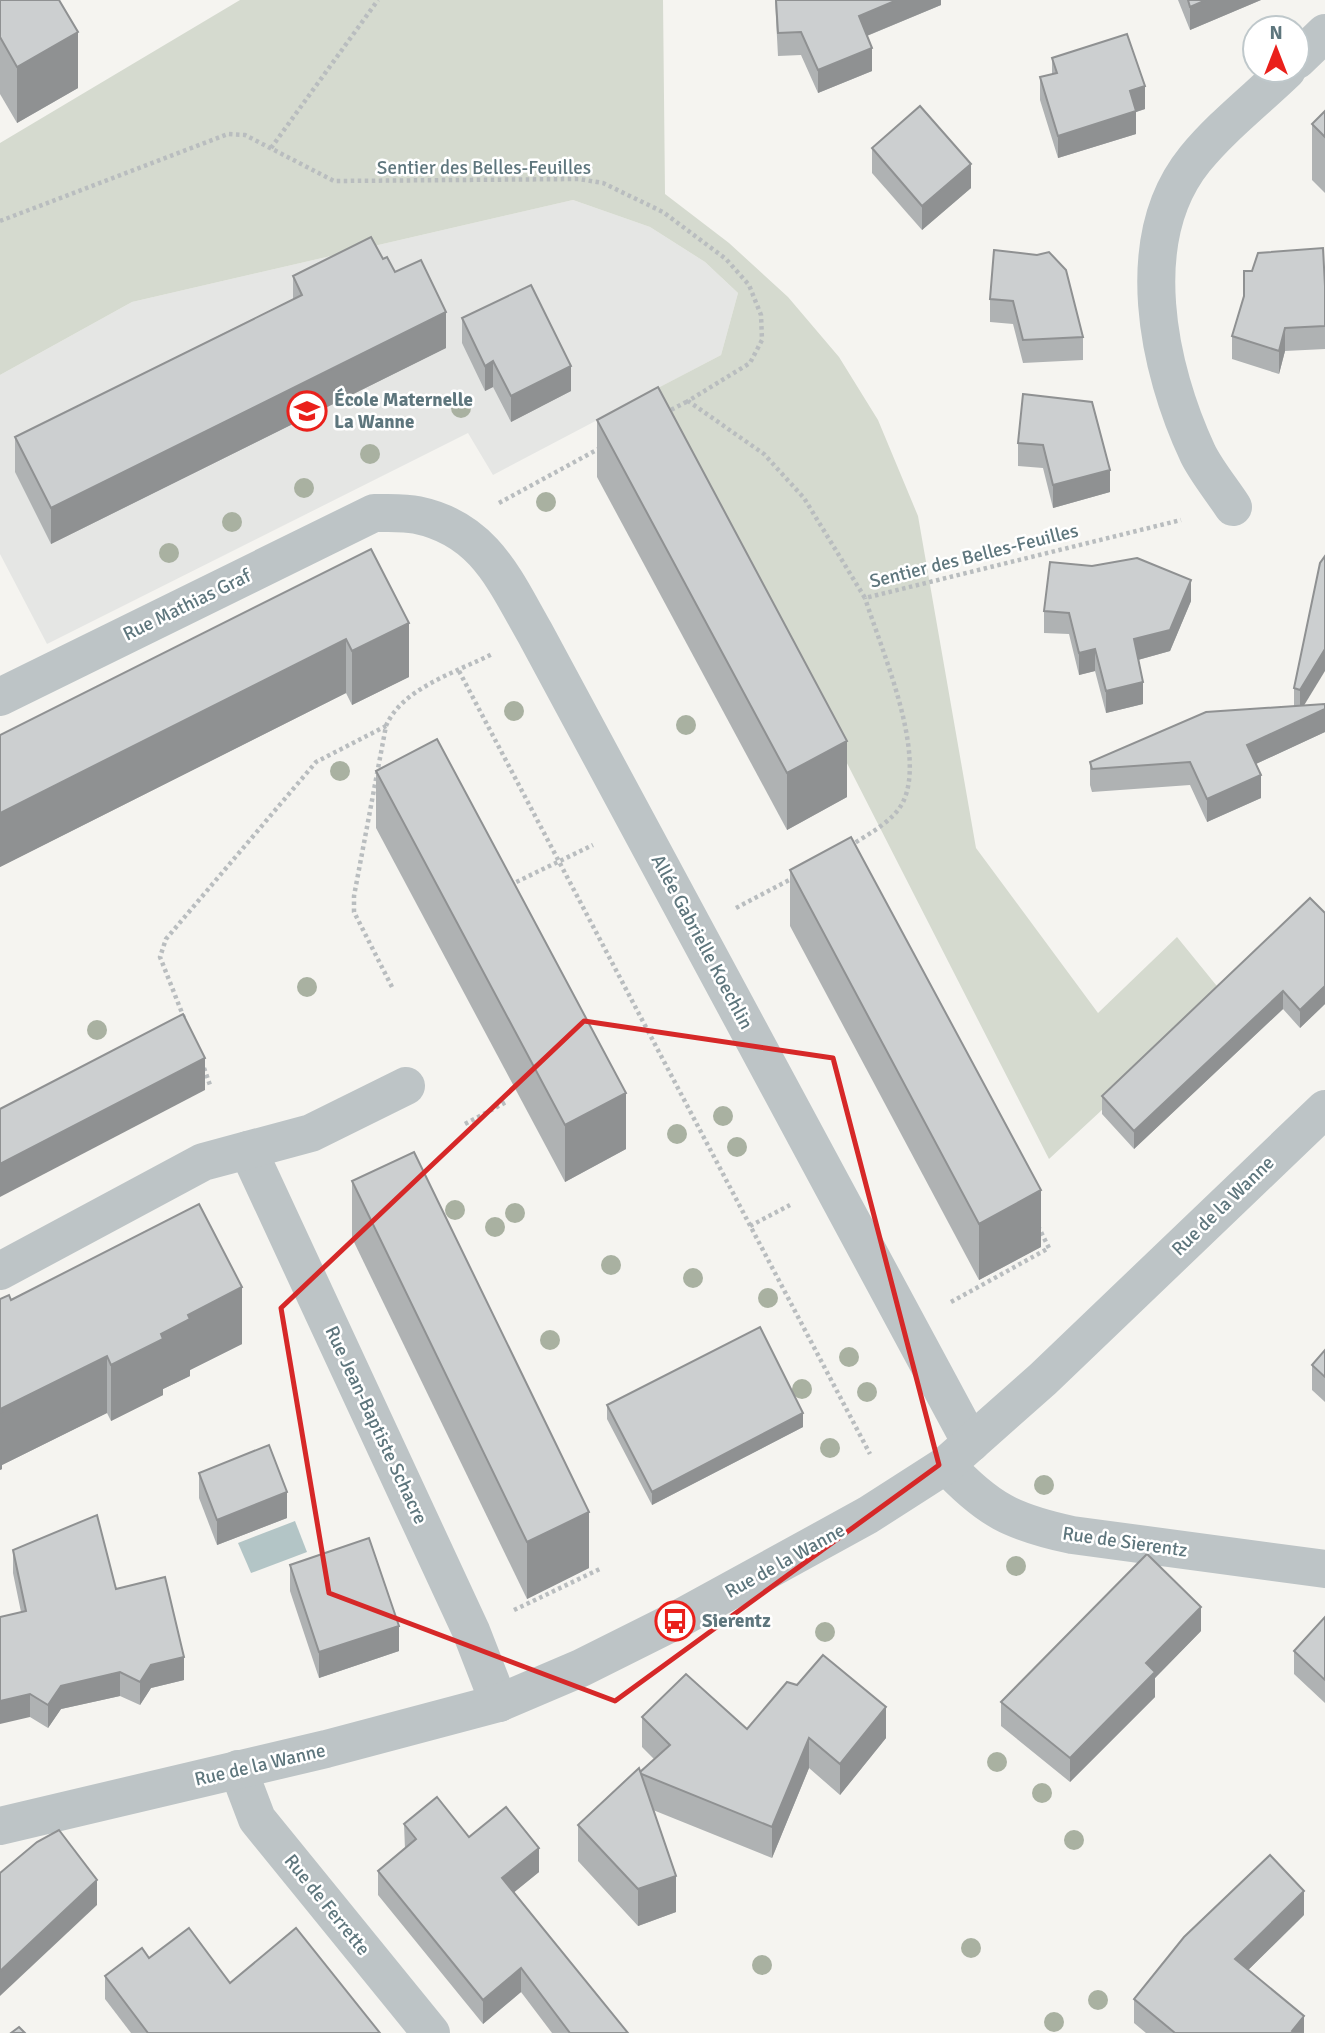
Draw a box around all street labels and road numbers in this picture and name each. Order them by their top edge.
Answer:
street label: Sentier des Belles-Feuilles [377,156,591,180]
street label: Sentier des Belles-Feuilles [867,518,1081,594]
street label: Rue Mathias Graf [119,563,256,646]
street label: Allée Gabrielle Koechlin [646,851,758,1033]
street label: Rue de la Wanne [1167,1151,1279,1261]
street label: Rue Jean-Baptiste Schacre [320,1322,432,1528]
street label: Rue de la Wanne [721,1518,849,1604]
street label: Rue de Sierentz [1061,1521,1189,1563]
street label: Rue de la Wanne [192,1738,328,1792]
street label: Rue de Ferrette [279,1849,375,1961]

